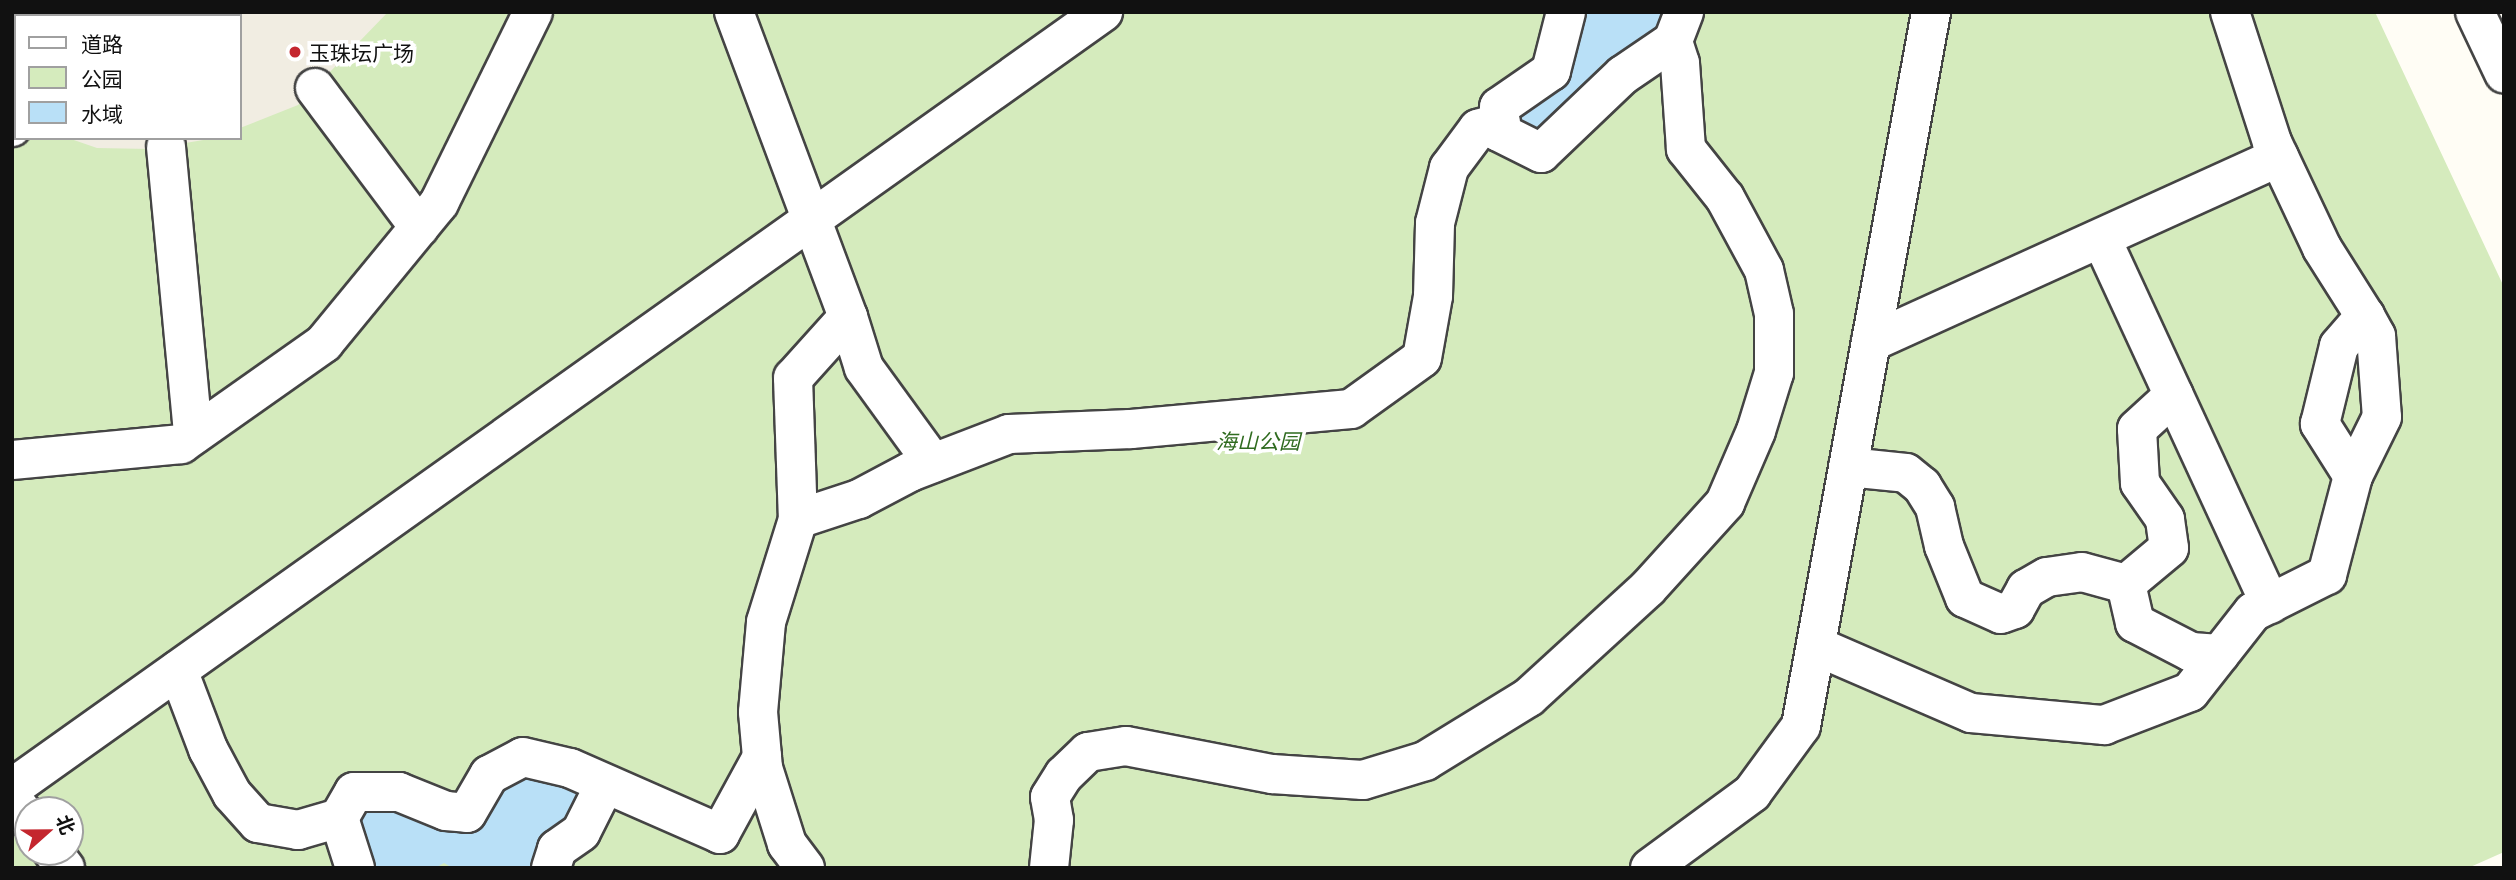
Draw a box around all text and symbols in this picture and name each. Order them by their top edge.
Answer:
legend [14,14,242,140]
text: 道路 [81,27,123,58]
place label: 玉珠坛广场 [309,39,414,65]
marker: 玉珠坛广场 [287,44,303,60]
text: 公园 [81,62,123,93]
text: 水域 [81,97,123,128]
park label: 海山公园 [1216,427,1300,453]
north arrow [14,796,84,866]
text: 北 [50,810,83,838]

